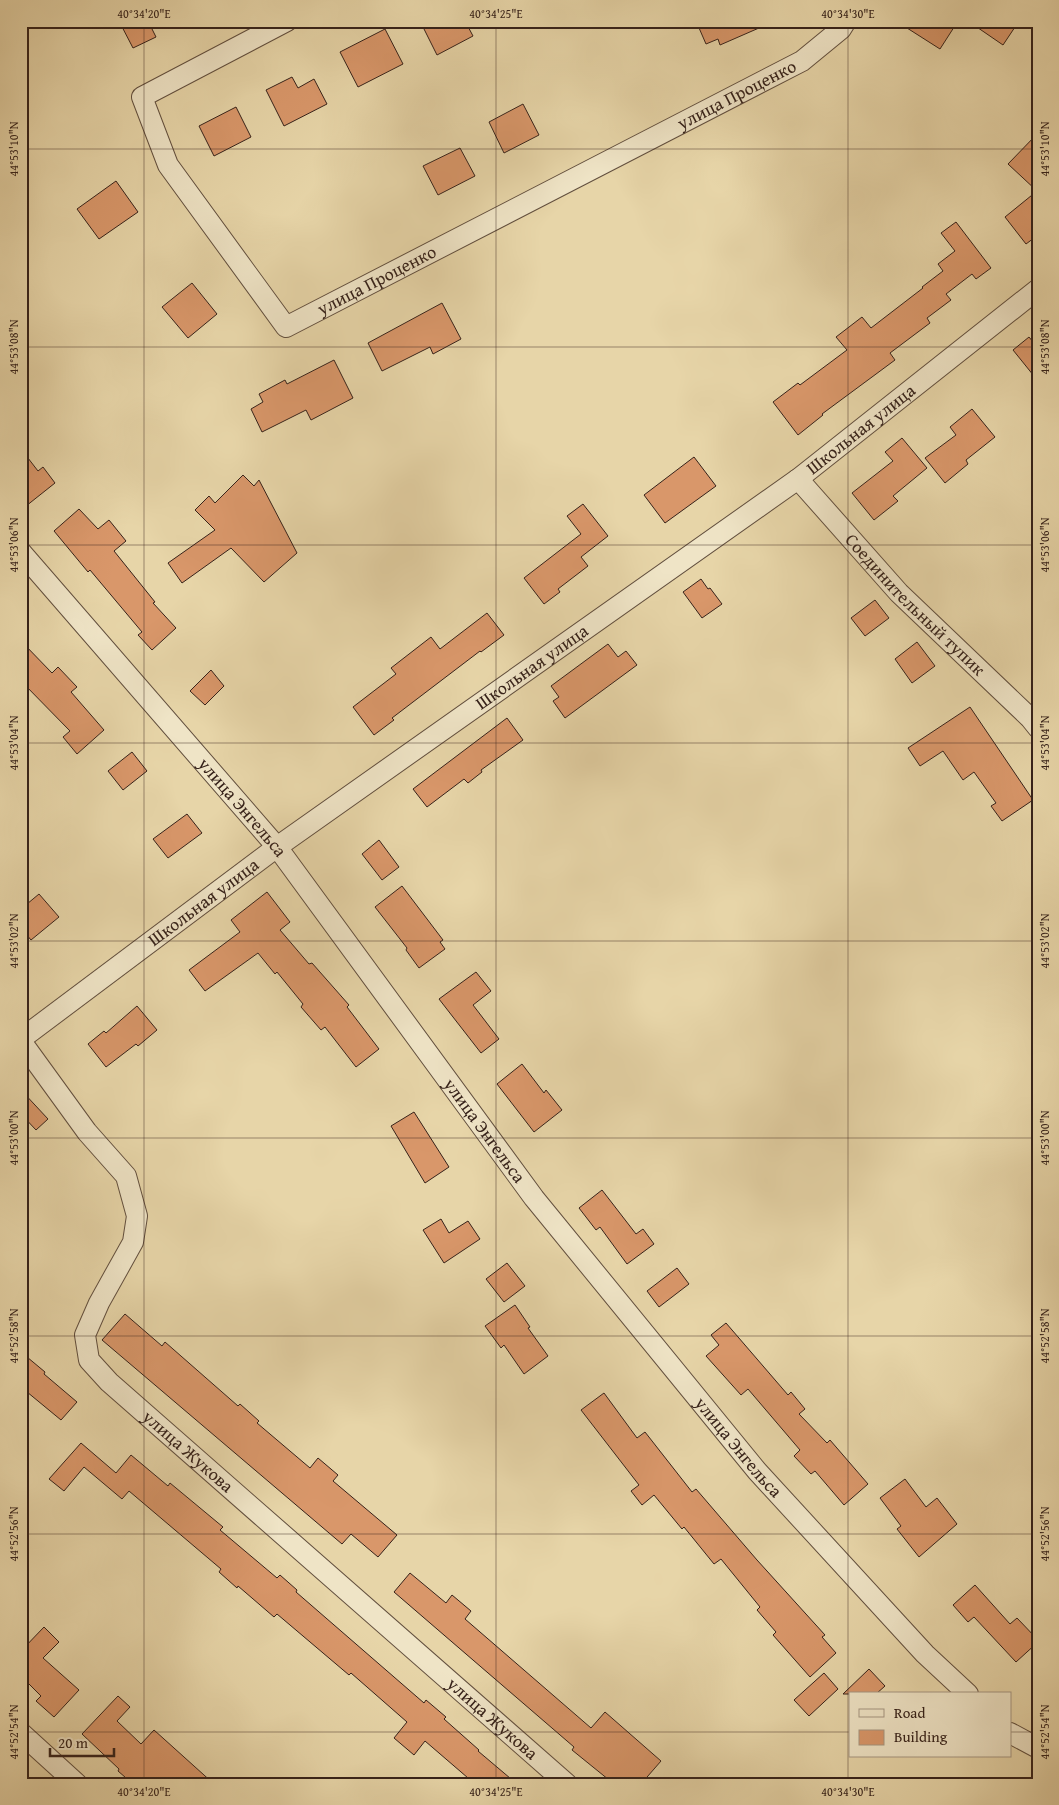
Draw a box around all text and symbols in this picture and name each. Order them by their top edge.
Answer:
text: 40°34'20"E [117,5,171,22]
text: 40°34'25"E [469,5,523,22]
text: 40°34'30"E [821,5,875,22]
street label: улица Проценко [671,52,801,137]
text: 44°53'10"N [5,121,22,177]
text: 44°53'10"N [1036,121,1053,177]
street label: улица Проценко [311,238,441,322]
text: 44°53'08"N [5,319,22,375]
text: 44°53'08"N [1036,319,1053,375]
street label: Школьная улица [800,377,921,481]
text: 44°53'06"N [5,517,22,573]
text: 44°53'06"N [1036,517,1053,573]
street label: Соединительный тупик [839,527,992,682]
street label: Школьная улица [470,617,594,716]
text: 44°53'04"N [5,715,22,771]
text: 44°53'04"N [1036,715,1053,771]
street label: улица Энгельса [191,750,294,863]
street label: Школьная улица [142,851,265,952]
text: 44°53'02"N [5,913,22,969]
text: 44°53'02"N [1036,913,1053,969]
street label: улица Энгельса [437,1071,533,1189]
text: 44°53'00"N [5,1110,22,1166]
text: 44°53'00"N [1036,1110,1053,1166]
text: 44°52'58"N [5,1308,22,1364]
text: 44°52'58"N [1036,1308,1053,1364]
street label: улица Энгельса [688,1390,789,1504]
street label: улица Жукова [136,1403,240,1499]
text: 44°52'56"N [5,1506,22,1562]
text: 44°52'56"N [1036,1506,1053,1562]
street label: улица Жукова [440,1670,545,1766]
legend [849,1692,1012,1758]
text: Road [894,1702,925,1723]
text: 44°52'54"N [5,1704,22,1760]
text: 44°52'54"N [1036,1704,1053,1760]
scale bar [50,1725,114,1757]
text: Building [894,1726,948,1747]
text: 20 m [58,1732,89,1753]
text: 40°34'20"E [117,1783,171,1800]
text: 40°34'25"E [469,1783,523,1800]
text: 40°34'30"E [821,1783,875,1800]

